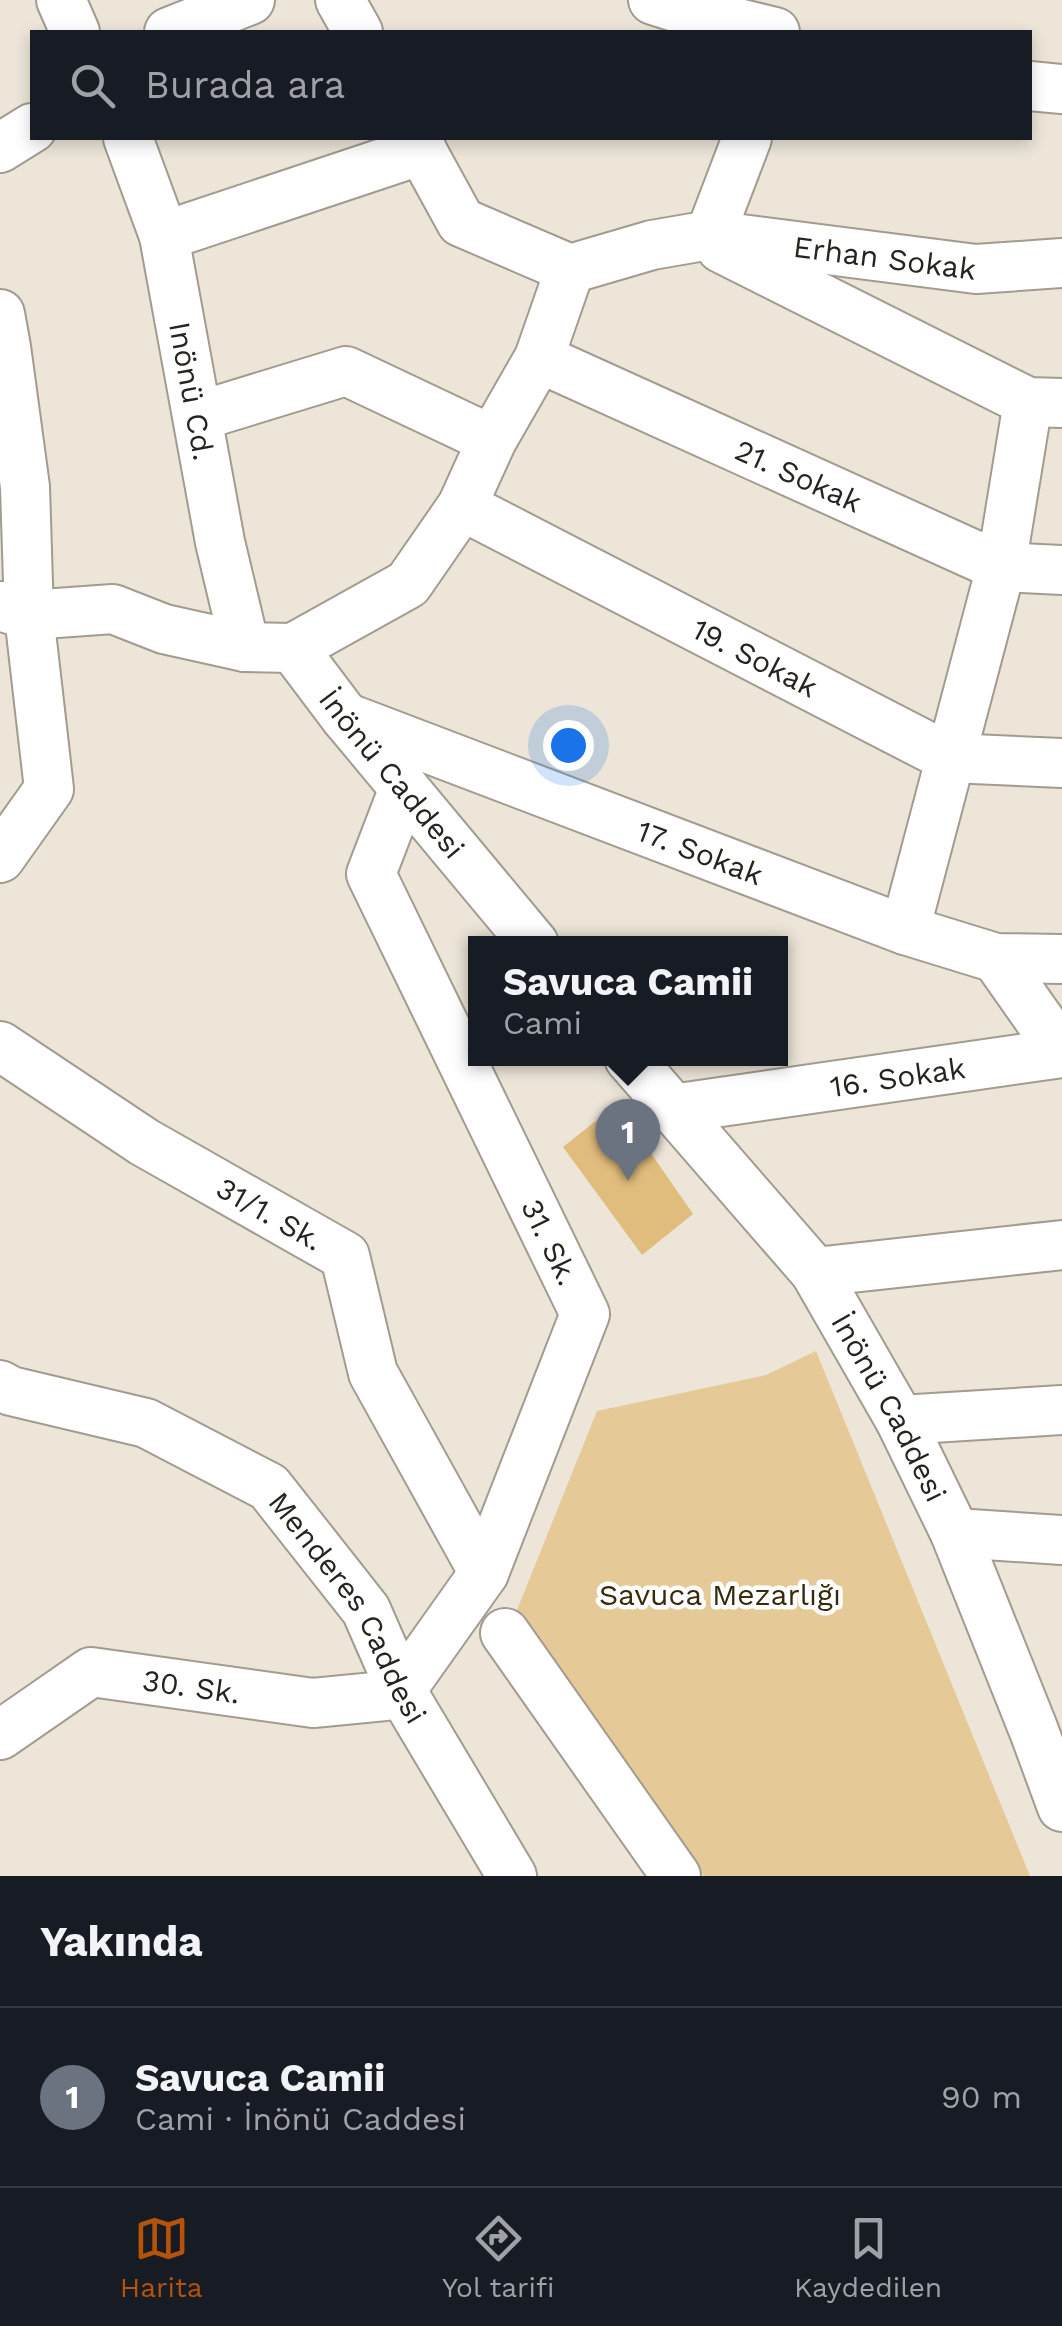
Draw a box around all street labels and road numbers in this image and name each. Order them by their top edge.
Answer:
street label: Erhan Sokak [791,228,978,286]
street label: Inönü Cd. [163,319,222,463]
street label: 21. Sokak [730,432,868,519]
street label: 19. Sokak [687,611,824,704]
street label: İnönü Caddesi [312,682,472,865]
street label: 17. Sokak [632,812,768,892]
street label: 16. Sokak [828,1050,968,1104]
street label: 31/1. Sk. [211,1170,329,1257]
street label: 31. Sk. [514,1193,586,1291]
street label: İnönü Caddesi [825,1307,954,1507]
street label: Menderes Caddesi [262,1485,434,1729]
street label: 30. Sk. [140,1662,242,1710]

